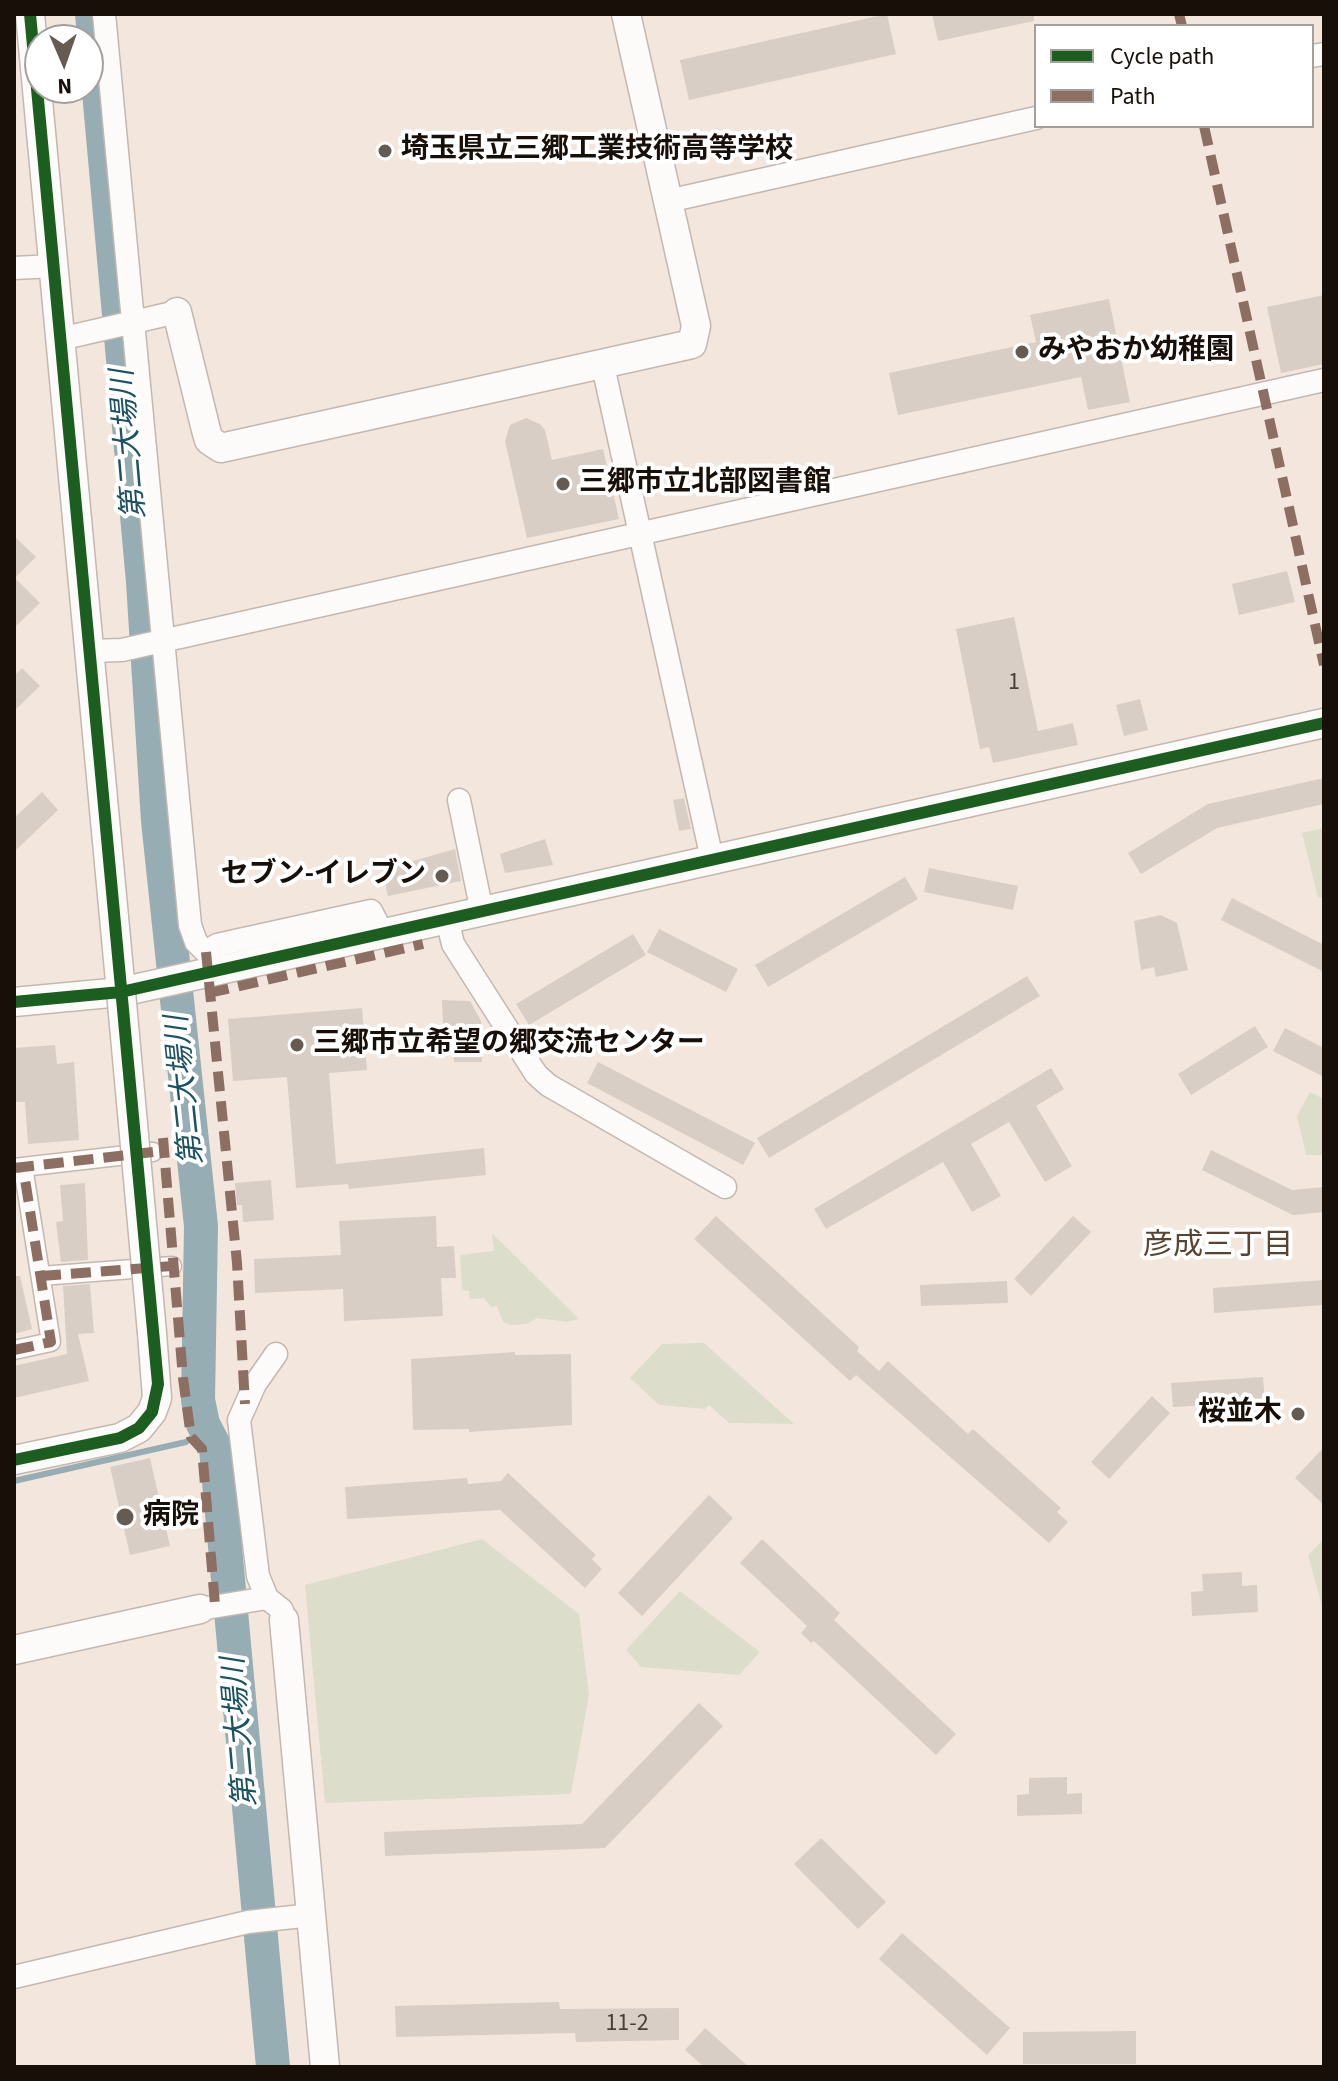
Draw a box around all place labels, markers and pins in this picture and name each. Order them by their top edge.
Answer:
place label: 埼玉県立三郷工業技術高等学校 [401,134,793,168]
marker: 埼玉県立三郷工業技術高等学校 [376,142,394,160]
place label: みやおか幼稚園 [1038,335,1234,369]
marker: みやおか幼稚園 [1013,343,1031,361]
place label: 三郷市立北部図書館 [579,467,831,501]
marker: 三郷市立北部図書館 [554,475,572,493]
place label: セブン-イレブン [221,859,426,893]
marker: セブン-イレブン [433,867,451,885]
place label: 三郷市立希望の郷交流センター [313,1028,705,1062]
marker: 三郷市立希望の郷交流センター [288,1036,306,1054]
place label: 桜並木 [1198,1397,1282,1431]
marker: 桜並木 [1289,1405,1307,1423]
place label: 病院 [143,1500,199,1534]
marker: 病院 [114,1506,136,1528]

